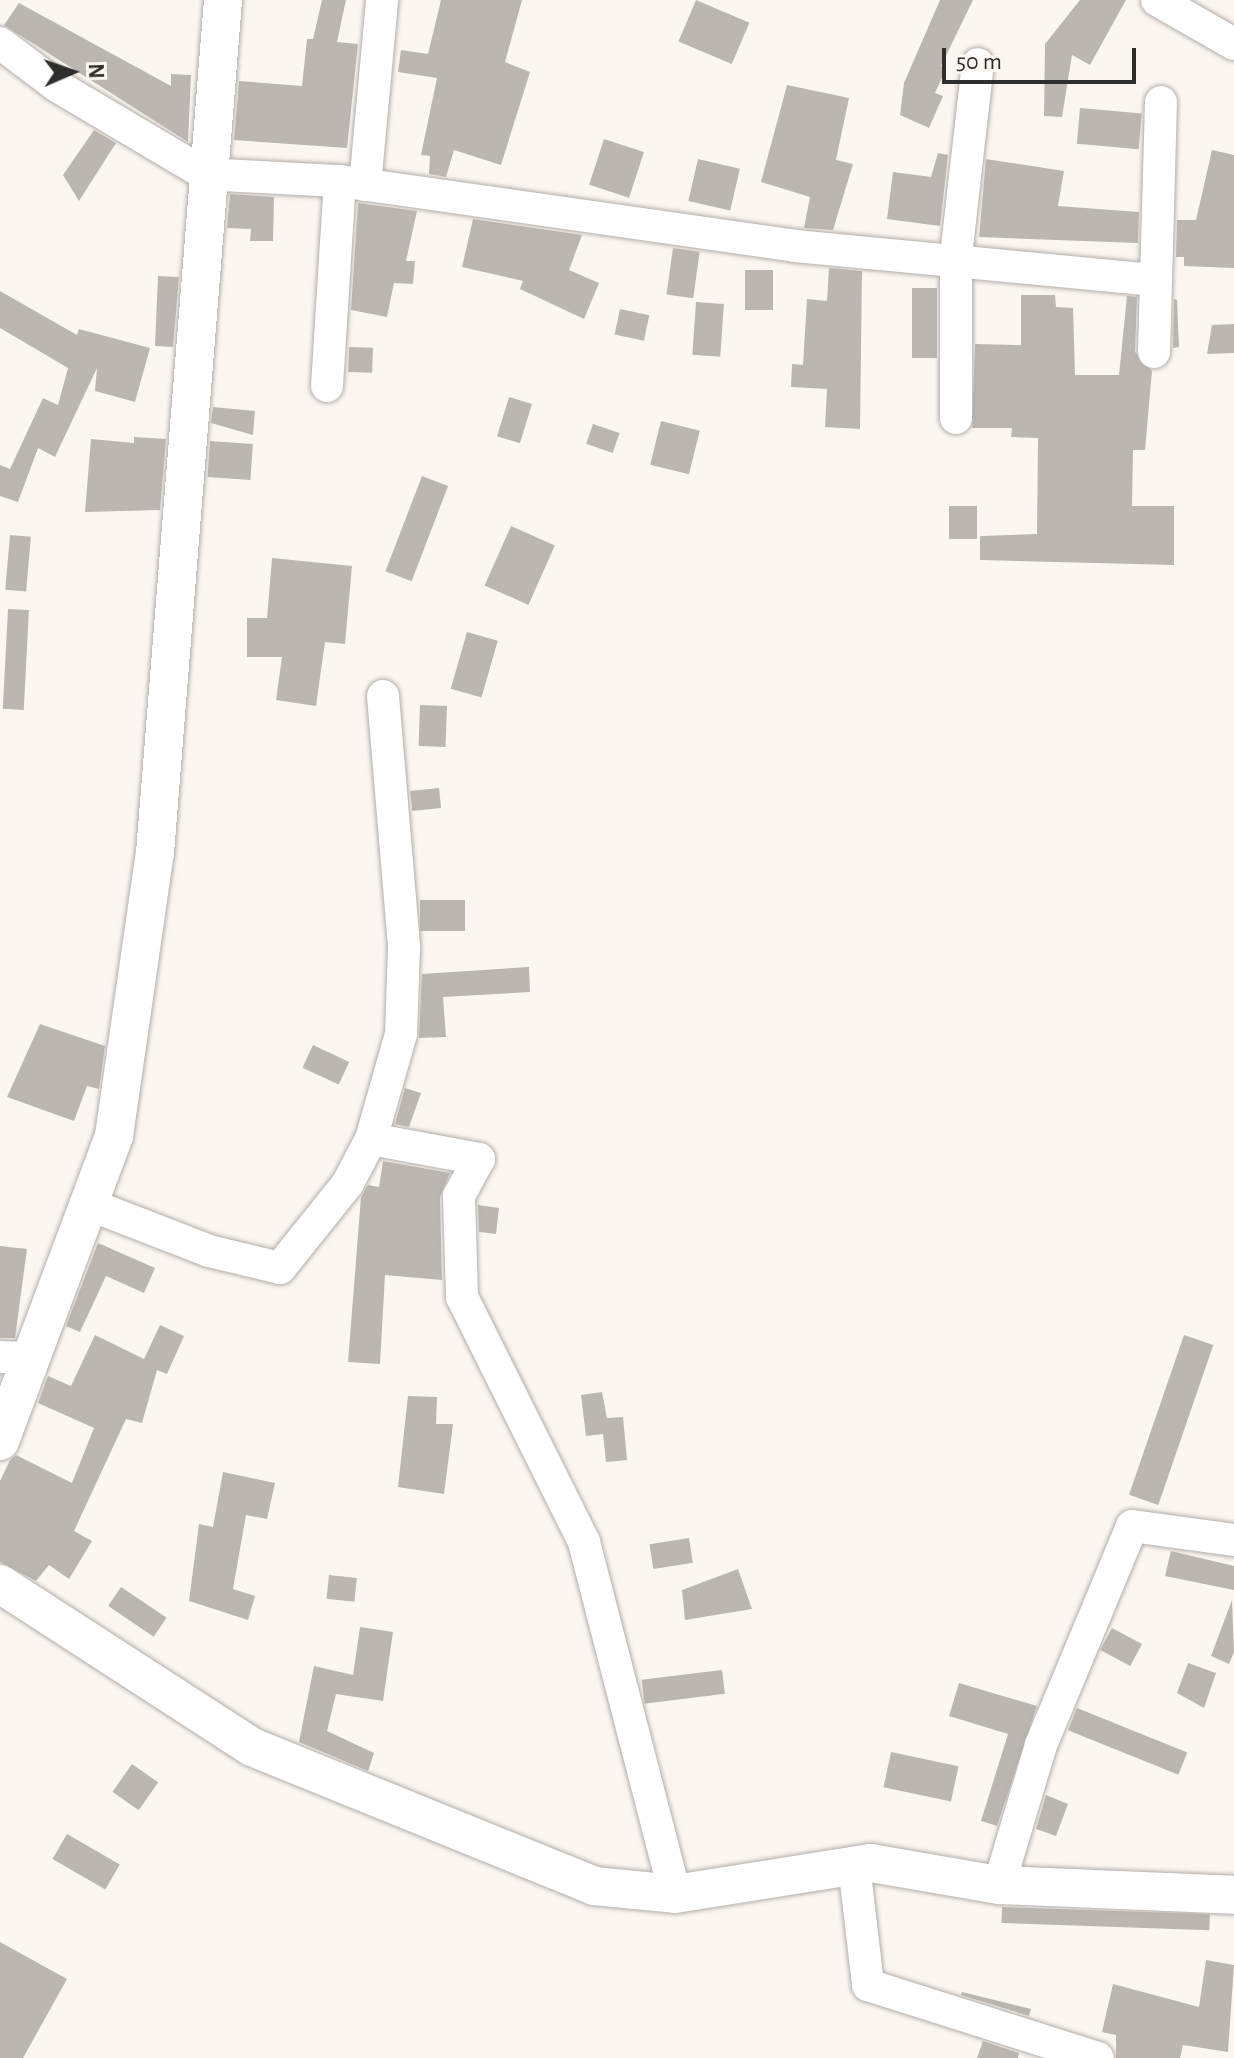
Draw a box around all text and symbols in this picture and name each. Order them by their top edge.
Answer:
north arrow [32,32,112,112]
scale bar [946,32,1140,82]
text: 50 m [956,50,1002,74]
text: N [85,63,107,79]

